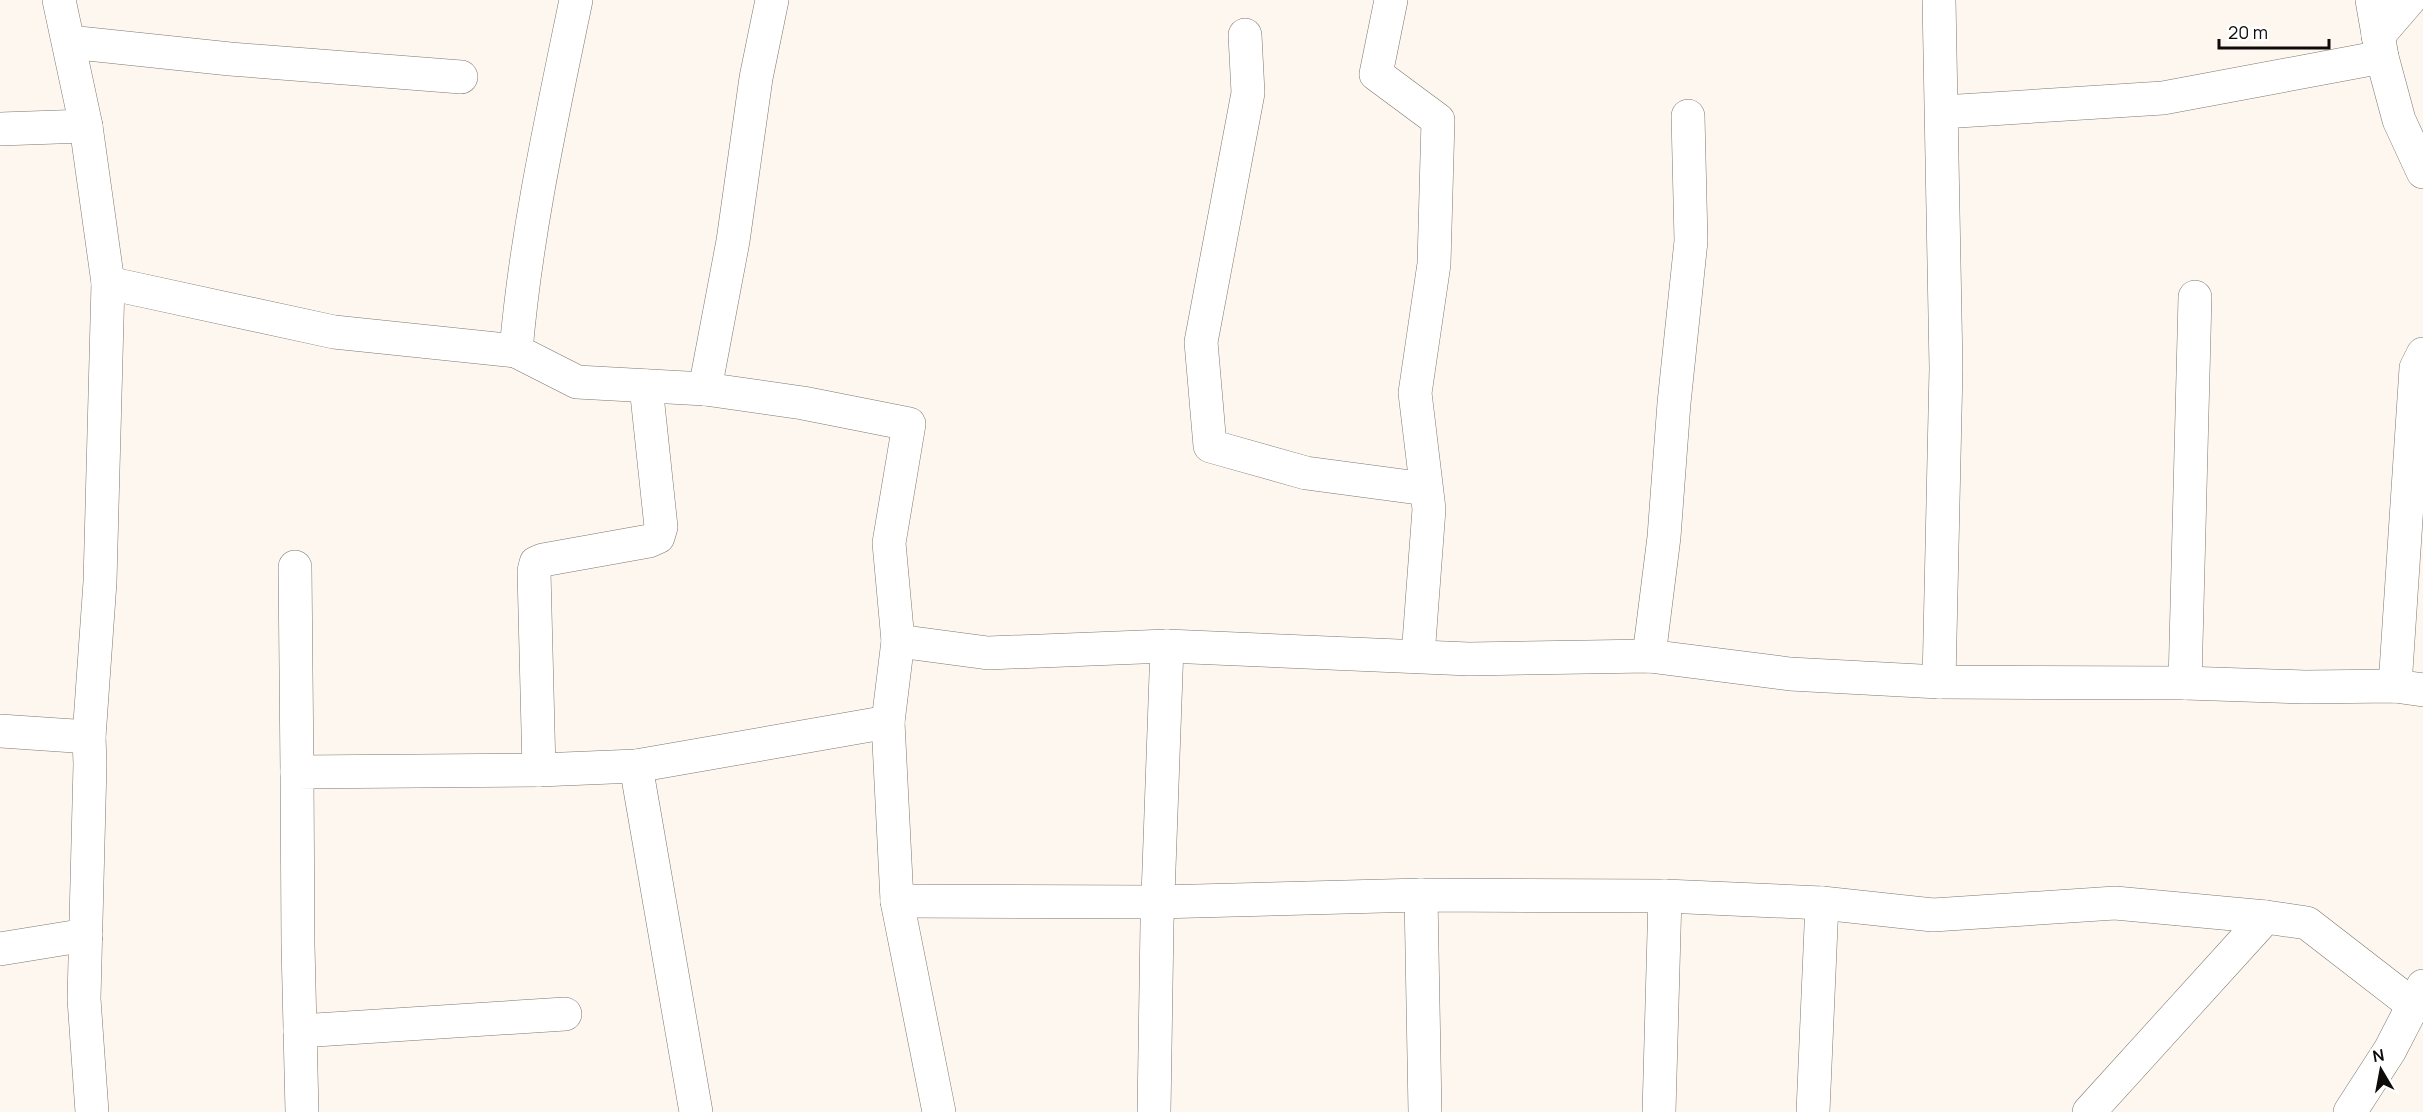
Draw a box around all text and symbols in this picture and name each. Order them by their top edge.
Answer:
scale bar [2219,12,2328,50]
text: 20 m [2228,20,2268,44]
north arrow [2351,1040,2411,1100]
text: N [2371,1043,2386,1067]

